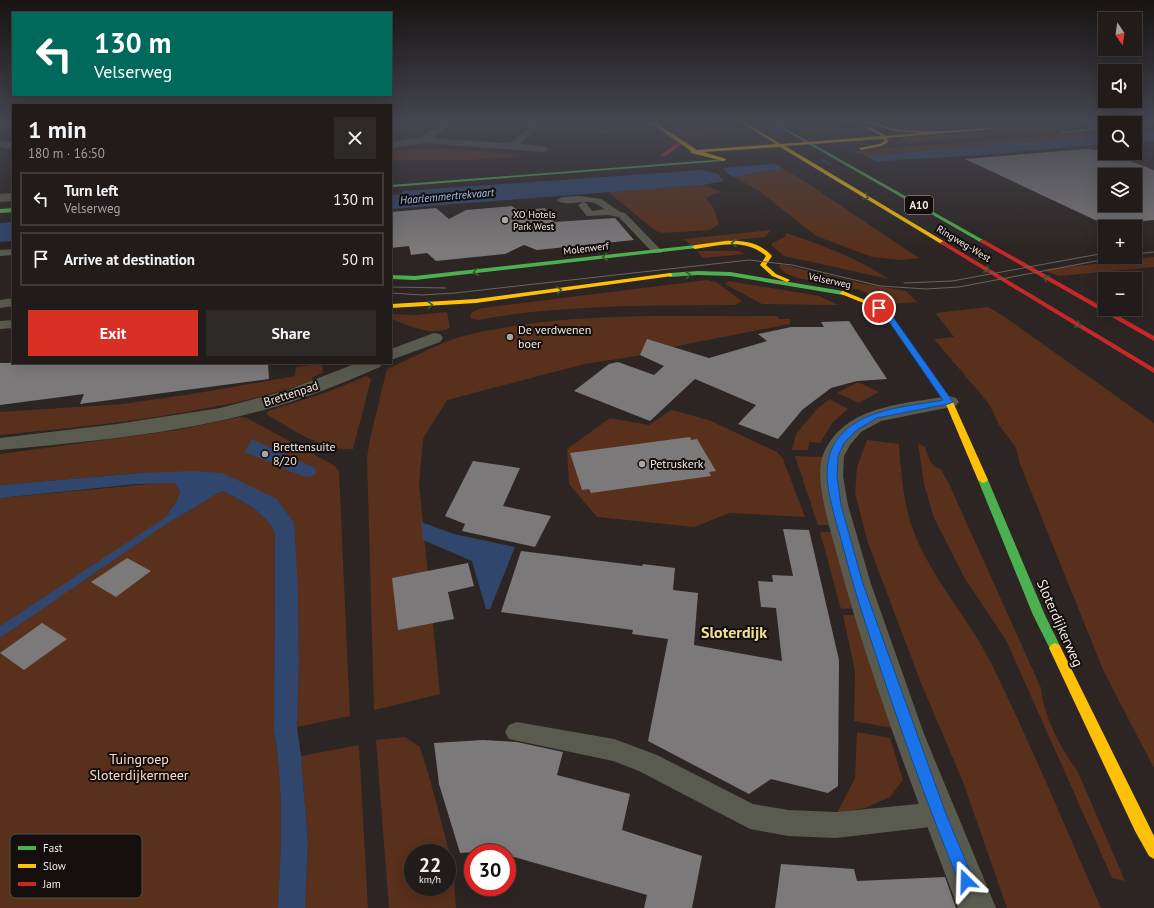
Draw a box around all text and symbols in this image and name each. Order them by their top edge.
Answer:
north arrow [1098,12,1142,56]
map controls [1098,12,1142,316]
text: 130 m [94,24,171,61]
icon: left [28,28,80,80]
text: Velserweg [94,60,172,83]
button: sound [1098,64,1142,108]
text: 1 min [28,114,87,145]
button: search [1098,116,1142,160]
button: close [334,117,376,159]
text: 180 m · 16:50 [28,145,105,162]
button: layers [1098,168,1142,212]
text: Turn left [64,181,118,200]
water label: Haarlemmertrekvaart [399,185,495,207]
icon: left [30,188,52,210]
text: 130 m [333,190,374,209]
one-way arrow [862,192,869,199]
road number: A10 [905,196,933,214]
text: Velserweg [64,200,120,217]
place label: XO Hotels Park West [513,208,556,233]
marker: XO Hotels Park West [500,215,510,225]
button: + [1098,220,1142,264]
street label: Ringweg-West [934,222,994,265]
street label: Molenwerf [563,239,610,258]
one-way arrow [731,239,737,248]
icon: arrive [30,248,52,270]
text: Arrive at destination [64,250,195,269]
text: 50 m [341,250,374,269]
one-way arrow [602,252,608,261]
one-way arrow [983,265,990,272]
one-way arrow [473,267,479,276]
street label: Velserweg [806,269,852,291]
one-way arrow [685,270,691,279]
button: − [1098,272,1142,316]
one-way arrow [1043,275,1050,282]
one-way arrow [556,286,562,295]
pin [862,291,896,325]
icon: arrive [868,297,890,319]
one-way arrow [427,300,433,309]
button: Exit [28,310,198,356]
button: Share [206,310,376,356]
one-way arrow [1074,320,1081,328]
place label: De verdwenen boer [518,322,591,351]
marker: De verdwenen boer [505,332,515,342]
street label: Brettenpad [262,378,320,409]
place label: Brettensuite 8/20 [273,439,336,468]
marker: Brettensuite 8/20 [260,449,270,459]
place label: Petruskerk [650,456,704,471]
marker: Petruskerk [637,459,647,469]
street label: Sloterdijkerweg [1033,577,1087,669]
district label: Sloterdijk [701,622,767,642]
park label: Tuingroep Sloterdijkermeer [89,750,189,784]
legend [10,834,142,898]
text: Fast [43,841,63,855]
speed limit sign: 30 [464,844,516,896]
text: 22 [419,852,441,878]
text: Slow [43,859,66,873]
position arrow [945,860,987,902]
text: km/h [419,873,441,886]
text: Jam [42,877,61,891]

